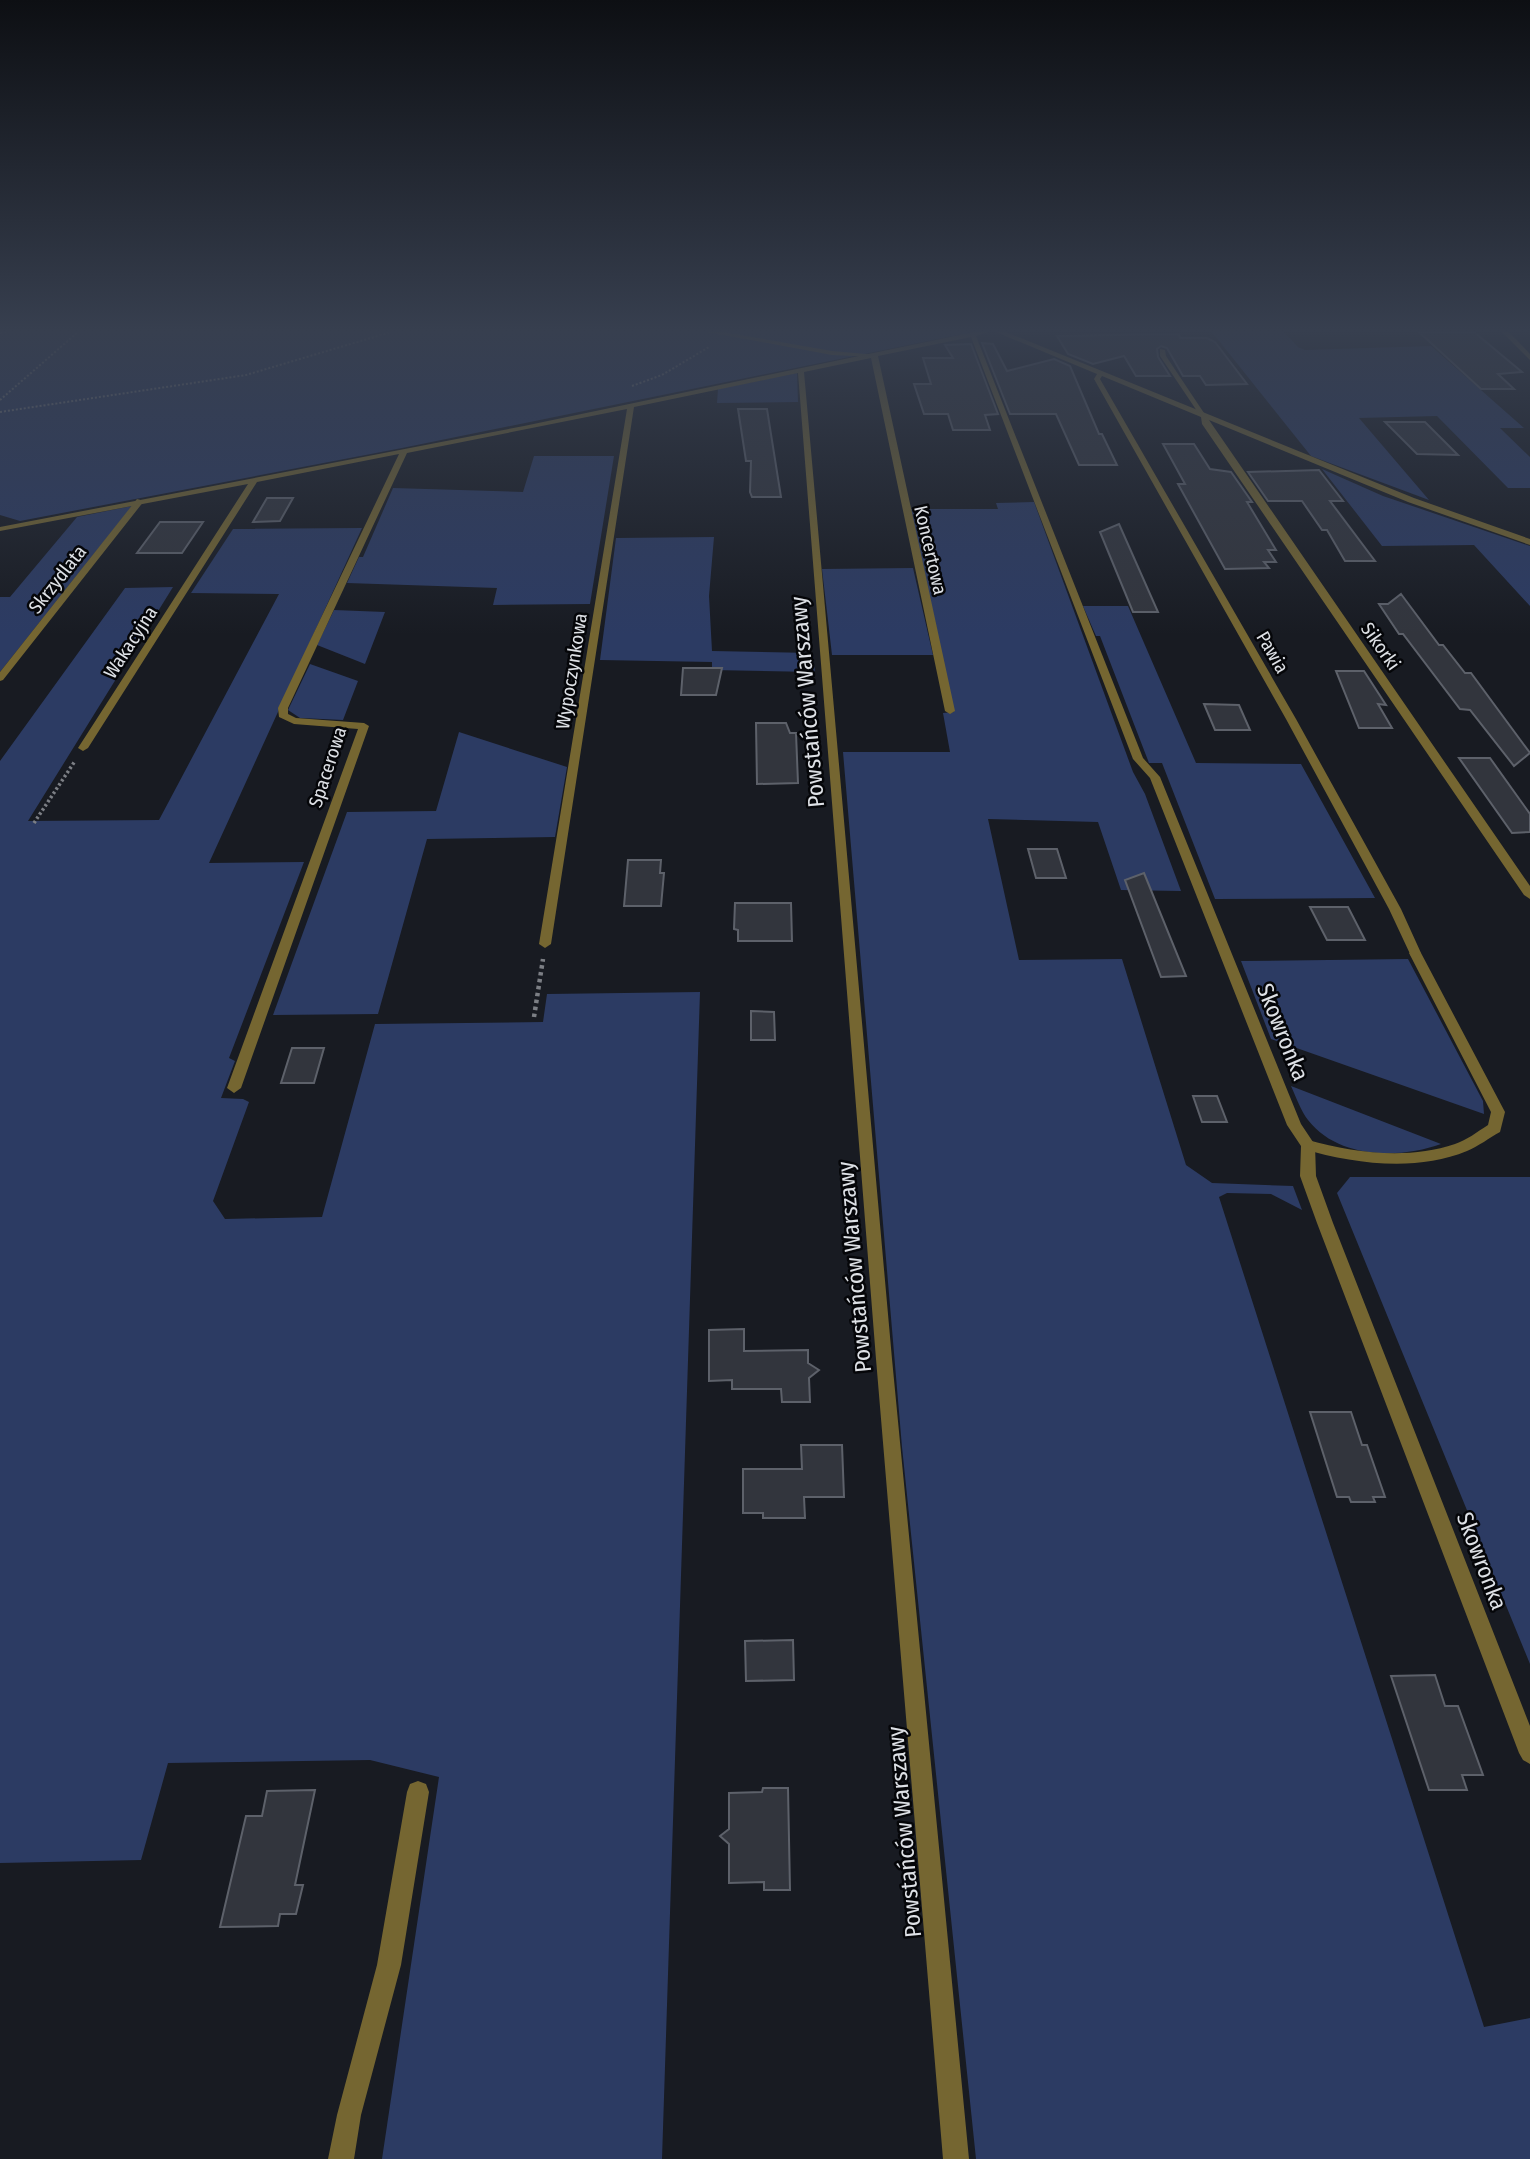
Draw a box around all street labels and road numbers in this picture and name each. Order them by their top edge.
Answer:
street label: Koncertowa [909,503,952,597]
street label: Skrzydlata [24,541,91,618]
street label: Powstańców Warszawy [784,595,830,809]
street label: Wakacyjna [99,602,162,683]
street label: Wypoczynkowa [551,611,592,731]
street label: Sikorki [1356,618,1405,675]
street label: Pawia [1251,627,1294,677]
street label: Spacerowa [304,724,351,810]
street label: Skowronka [1251,979,1315,1085]
street label: Powstańców Warszawy [831,1160,877,1374]
street label: Skowronka [1451,1508,1513,1614]
street label: Powstańców Warszawy [881,1725,927,1939]

